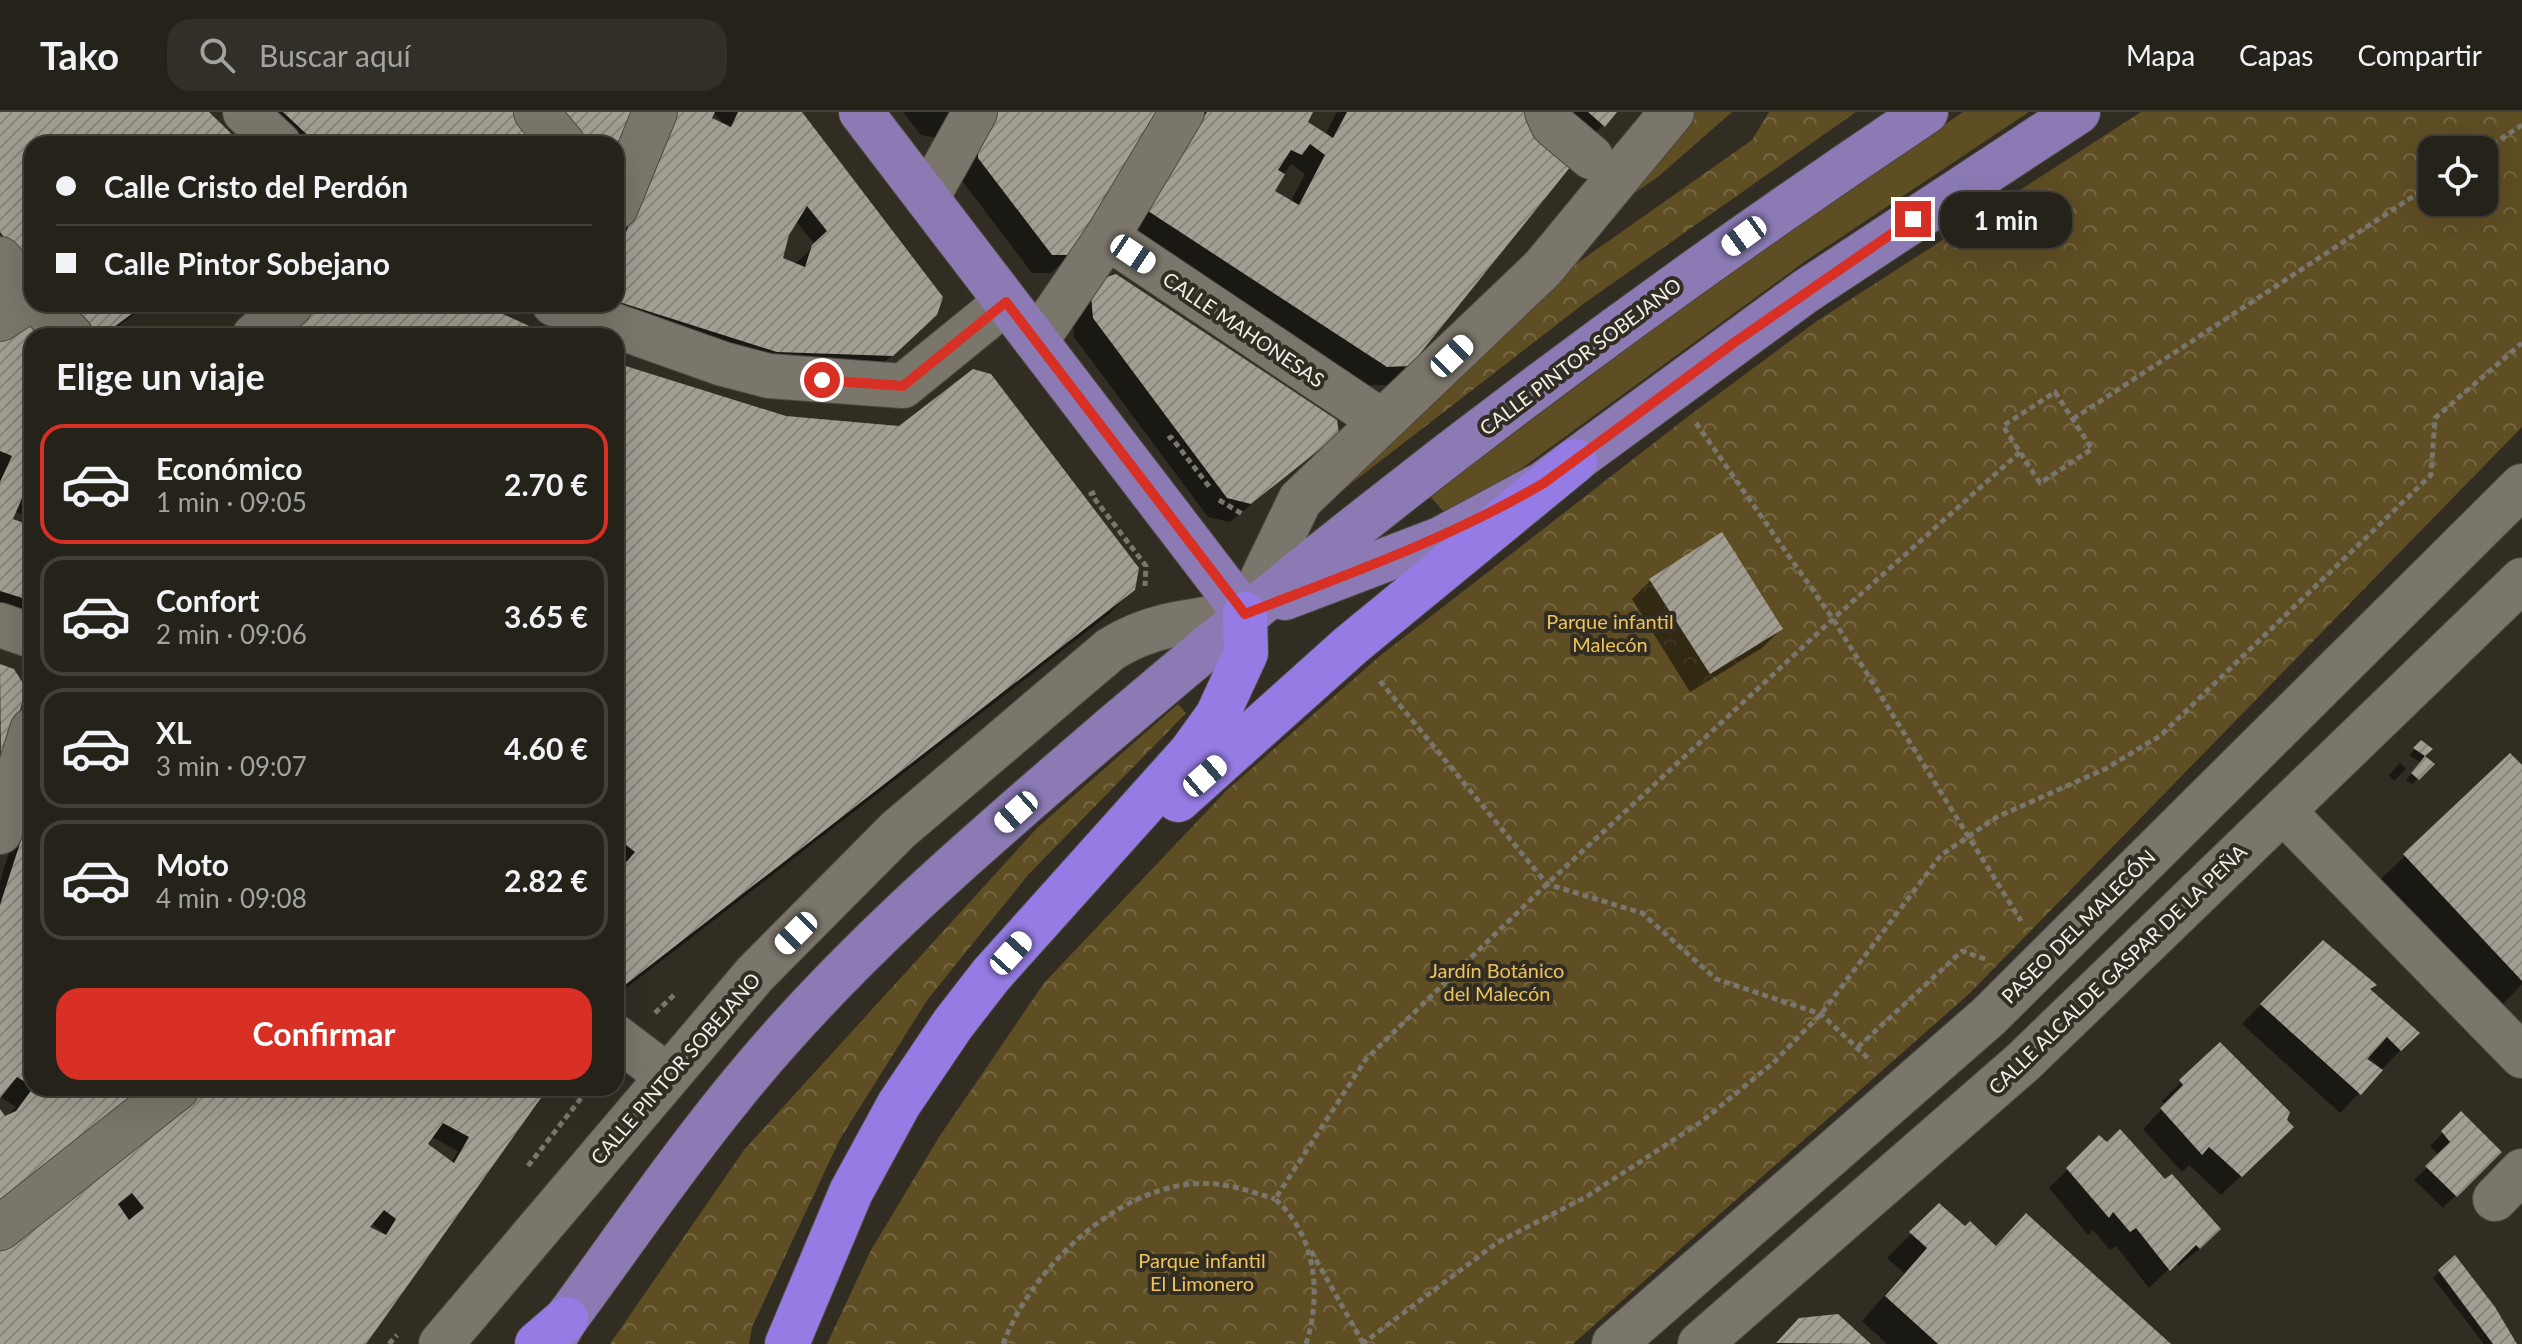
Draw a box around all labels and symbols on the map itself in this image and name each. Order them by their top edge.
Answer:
callout: 1 min [1941,191,2073,247]
route end [1895,201,1931,237]
car [1718,212,1770,260]
car [1106,231,1160,277]
street label: CALLE MAHONESAS [1159,266,1329,392]
street label: CALLE PINTOR SOBEJANO [1474,272,1686,440]
car [1426,331,1478,381]
route start [804,362,840,398]
park label: Parque infantil Malecón [1546,609,1674,656]
car [1179,751,1231,801]
car [990,787,1042,837]
street label: CALLE ALCALDE GASPAR DE LA PEÑA [1983,839,2251,1099]
street label: PASEO DEL MALECÓN [1996,844,2160,1008]
car [771,908,821,958]
car [986,927,1036,979]
park label: Jardín Botánico del Malecón [1430,958,1564,1005]
street label: CALLE PINTOR SOBEJANO [585,967,765,1169]
park label: Parque infantil El Limonero [1138,1248,1266,1295]

